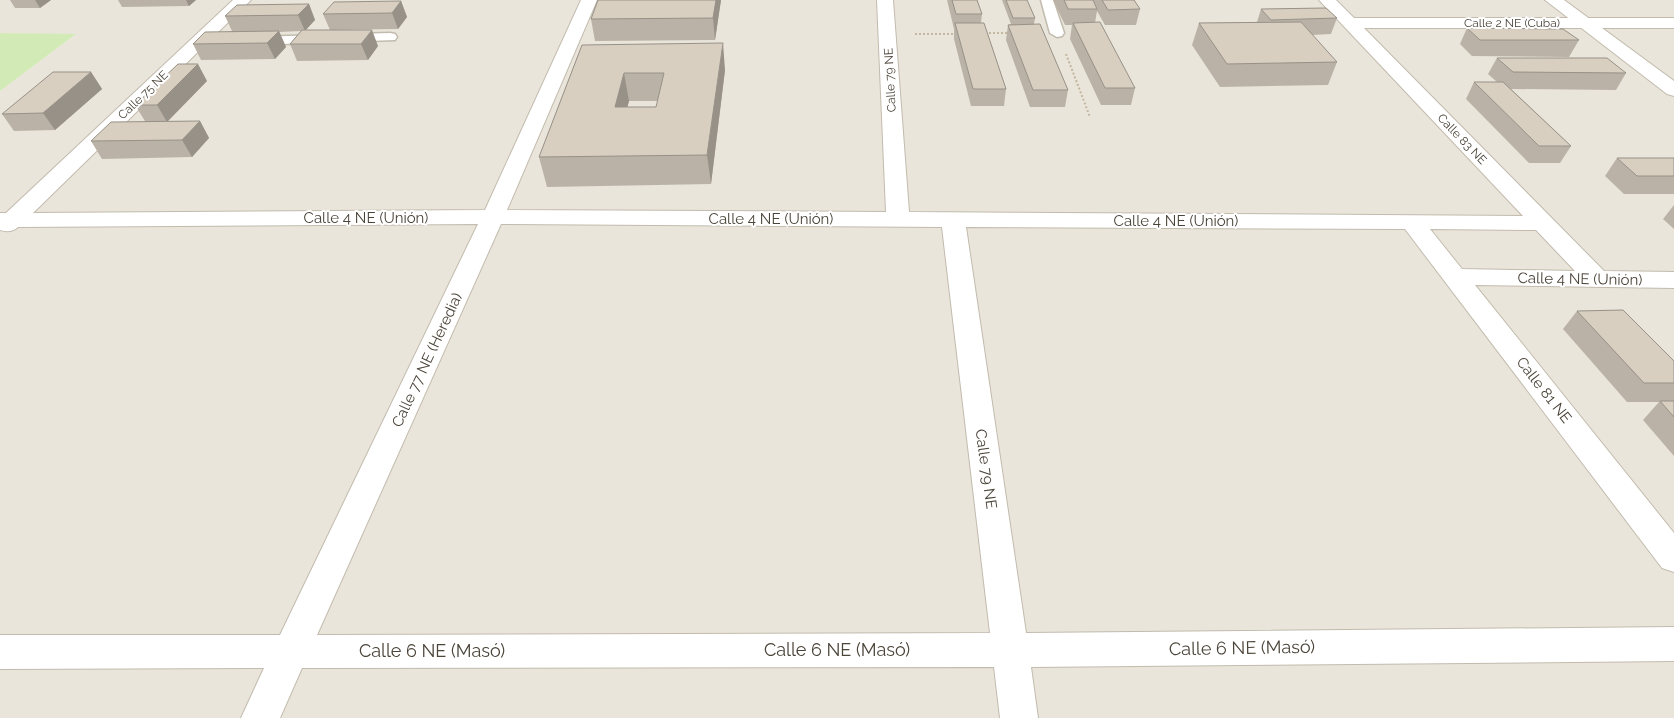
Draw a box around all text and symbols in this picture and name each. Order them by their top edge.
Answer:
street label: Calle 2 NE (Cuba) [1464,16,1560,30]
street label: Calle 79 NE [881,47,899,113]
street label: Calle 75 NE [115,68,171,122]
street label: Calle 83 NE [1435,111,1489,167]
street label: Calle 4 NE (Unión) [304,209,428,227]
street label: Calle 4 NE (Unión) [709,210,833,228]
street label: Calle 4 NE (Unión) [1114,212,1238,230]
street label: Calle 4 NE (Unión) [1517,269,1643,289]
street label: Calle 77 NE (Heredia) [388,290,466,430]
street label: Calle 81 NE [1513,353,1575,427]
street label: Calle 79 NE [971,428,1001,510]
street label: Calle 6 NE (Masó) [1169,636,1315,659]
street label: Calle 6 NE (Masó) [764,639,910,660]
street label: Calle 6 NE (Masó) [359,640,505,661]

